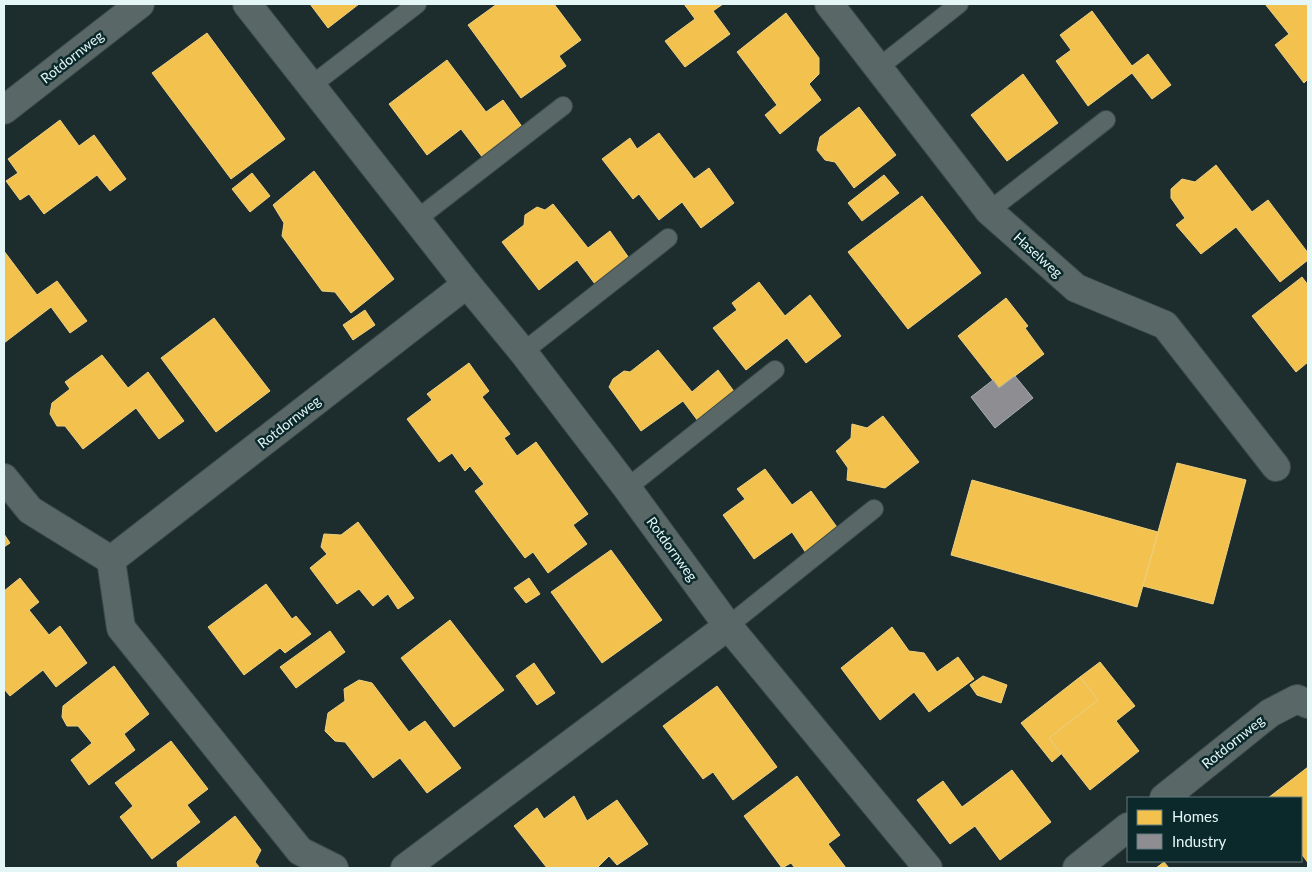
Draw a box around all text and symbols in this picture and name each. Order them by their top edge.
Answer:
street label: Rotdornweg [37,27,107,87]
street label: Haselweg [1010,228,1066,281]
street label: Rotdornweg [254,392,324,452]
street label: Rotdornweg [643,513,701,584]
street label: Rotdornweg [1198,711,1267,772]
legend [1127,797,1302,862]
text: Homes [1172,807,1218,825]
text: Industry [1172,832,1227,850]

